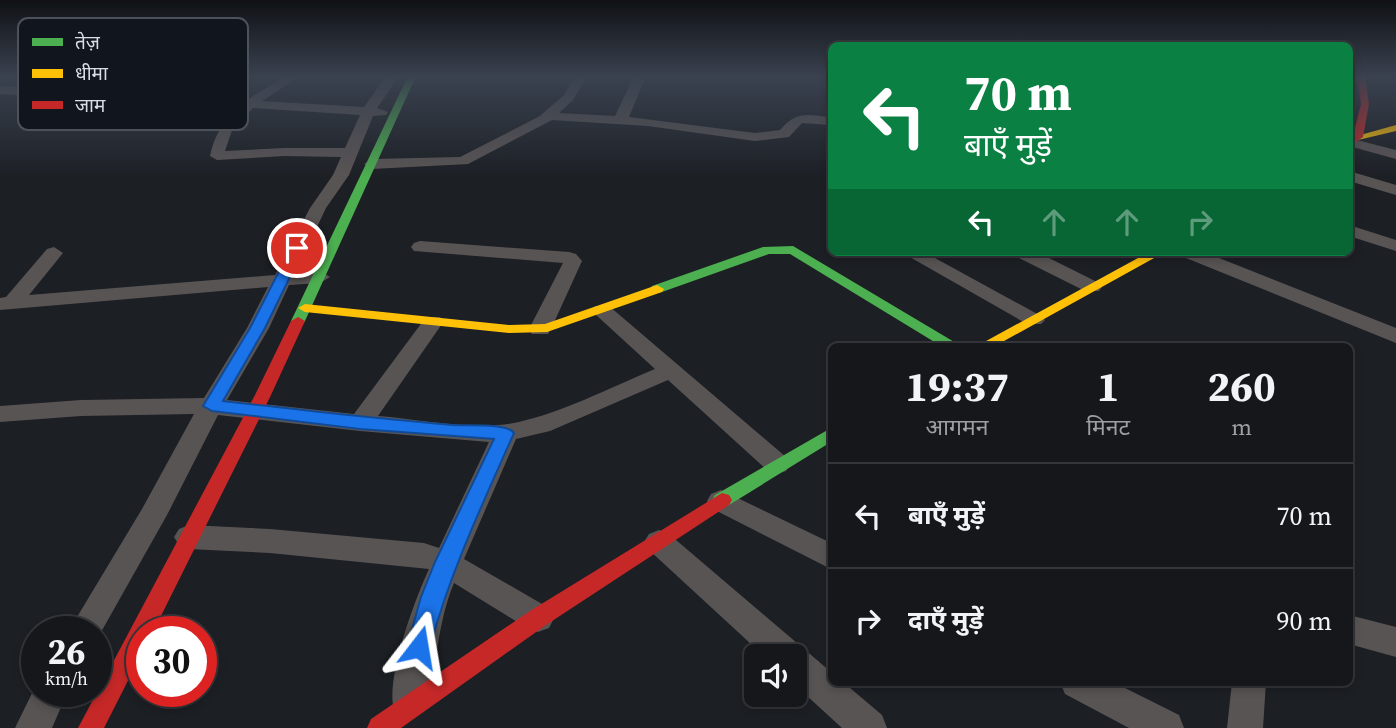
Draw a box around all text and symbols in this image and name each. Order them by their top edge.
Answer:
legend [18,18,248,130]
text: तेज़ [75,29,101,55]
text: 70 m [964,59,1072,126]
text: धीमा [75,60,109,86]
icon: left [849,70,940,161]
text: जाम [75,92,106,118]
text: बाएँ मुड़ें [964,123,1052,167]
icon: left [962,203,1000,241]
icon: ahead [1035,203,1073,241]
icon: ahead [1108,203,1146,241]
icon: right [1181,203,1219,241]
pin [267,218,327,278]
icon: arrive [278,229,316,267]
text: 19:37 [905,357,1009,415]
text: 1 [1097,357,1120,415]
text: 260 [1207,357,1276,415]
text: आगमन [926,411,989,443]
text: मिनट [1086,411,1130,443]
text: m [1231,411,1252,443]
icon: left [849,497,887,535]
text: बाएँ मुड़ें [908,497,985,533]
text: 70 m [1277,498,1332,534]
icon: right [849,602,887,640]
text: दाएँ मुड़ें [908,602,983,638]
text: 90 m [1277,603,1332,639]
position arrow [382,610,456,684]
speed limit sign: 30 [126,616,217,707]
text: 26 [48,628,85,676]
map controls [744,644,807,707]
button: sound [744,644,807,707]
text: km/h [45,666,88,691]

